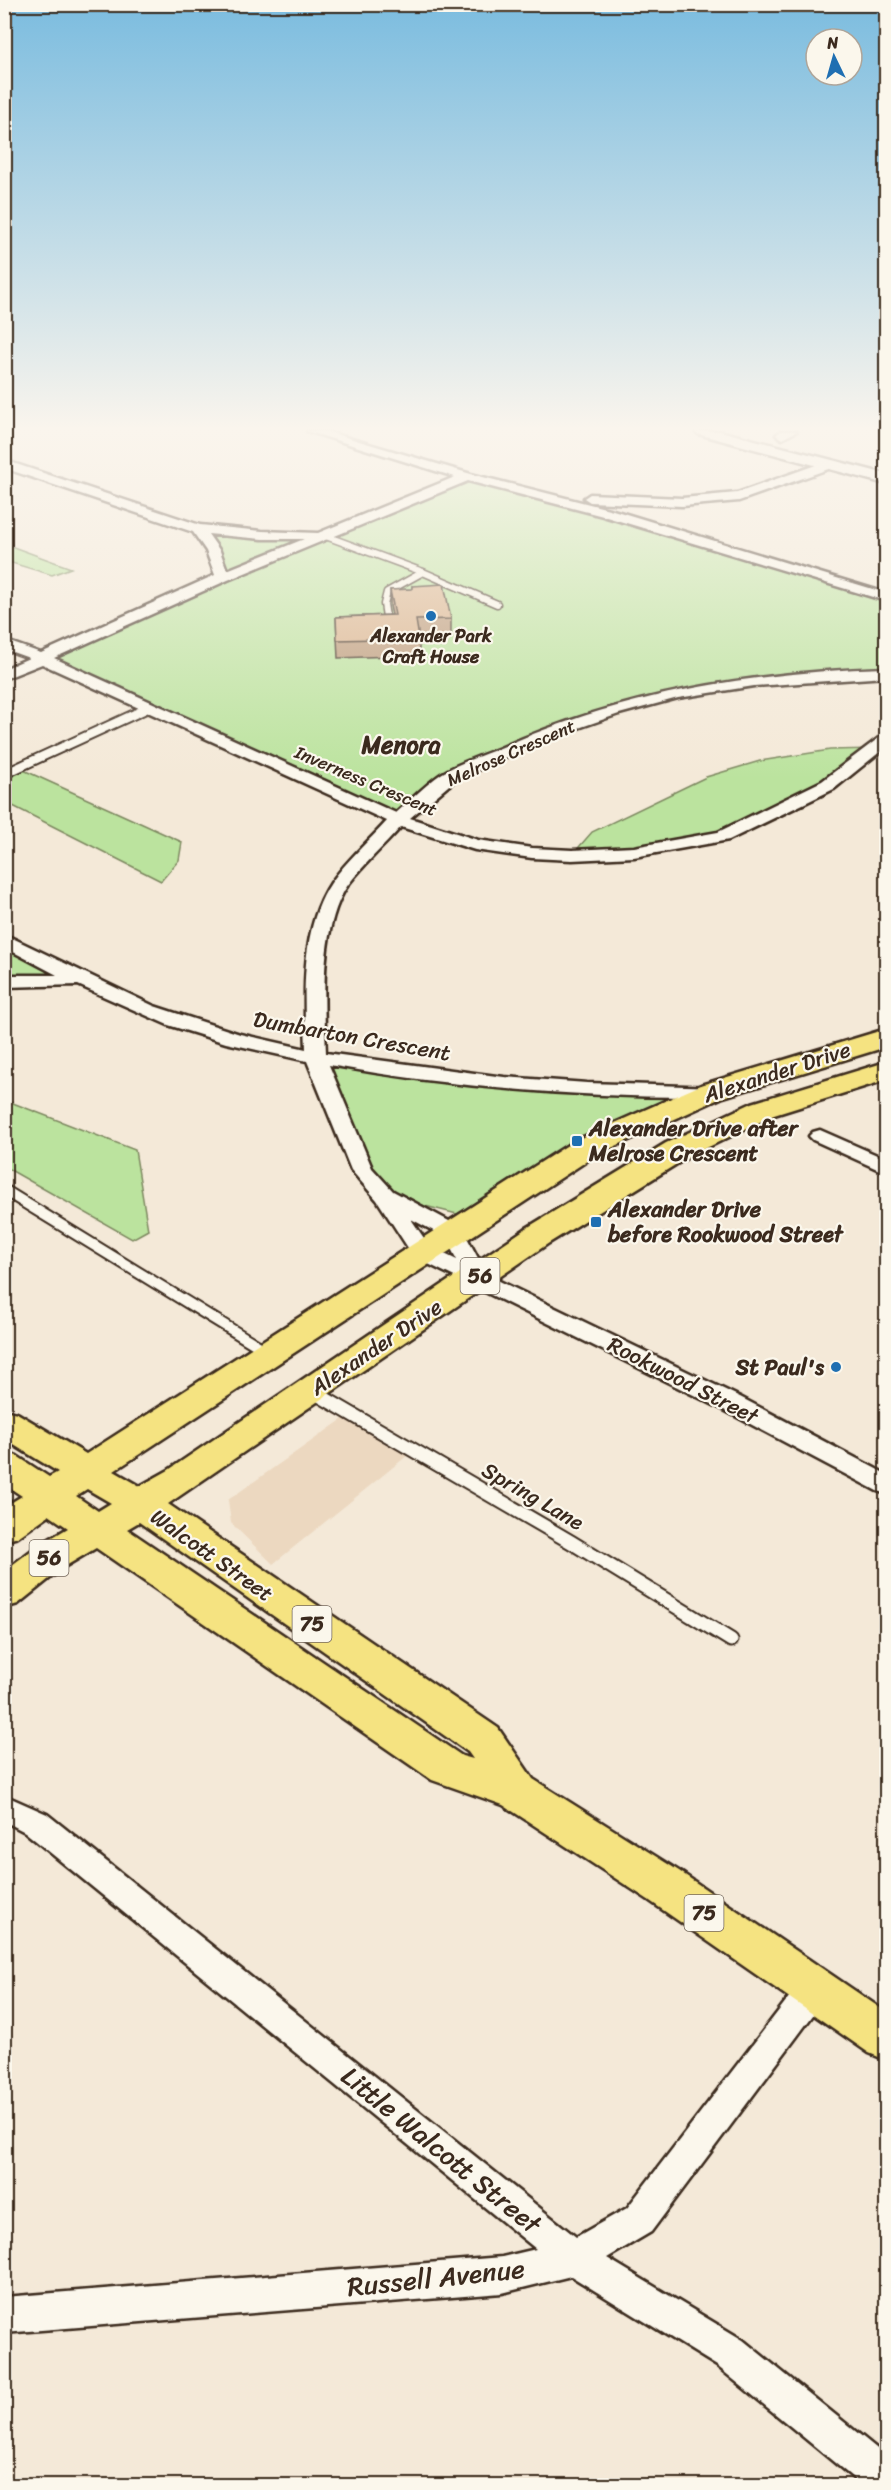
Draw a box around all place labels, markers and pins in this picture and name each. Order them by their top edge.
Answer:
marker: Alexander Park Craft House [424,609,438,623]
place label: Alexander Park Craft House [369,620,492,673]
place label: Alexander Drive after Melrose Crescent [588,1109,800,1173]
marker: Alexander Drive after Melrose Crescent [570,1134,584,1148]
place label: Alexander Drive before Rookwood Street [607,1190,844,1254]
marker: Alexander Drive before Rookwood Street [589,1215,603,1229]
place label: St Paul's [735,1348,825,1387]
marker: St Paul's [829,1360,843,1374]

